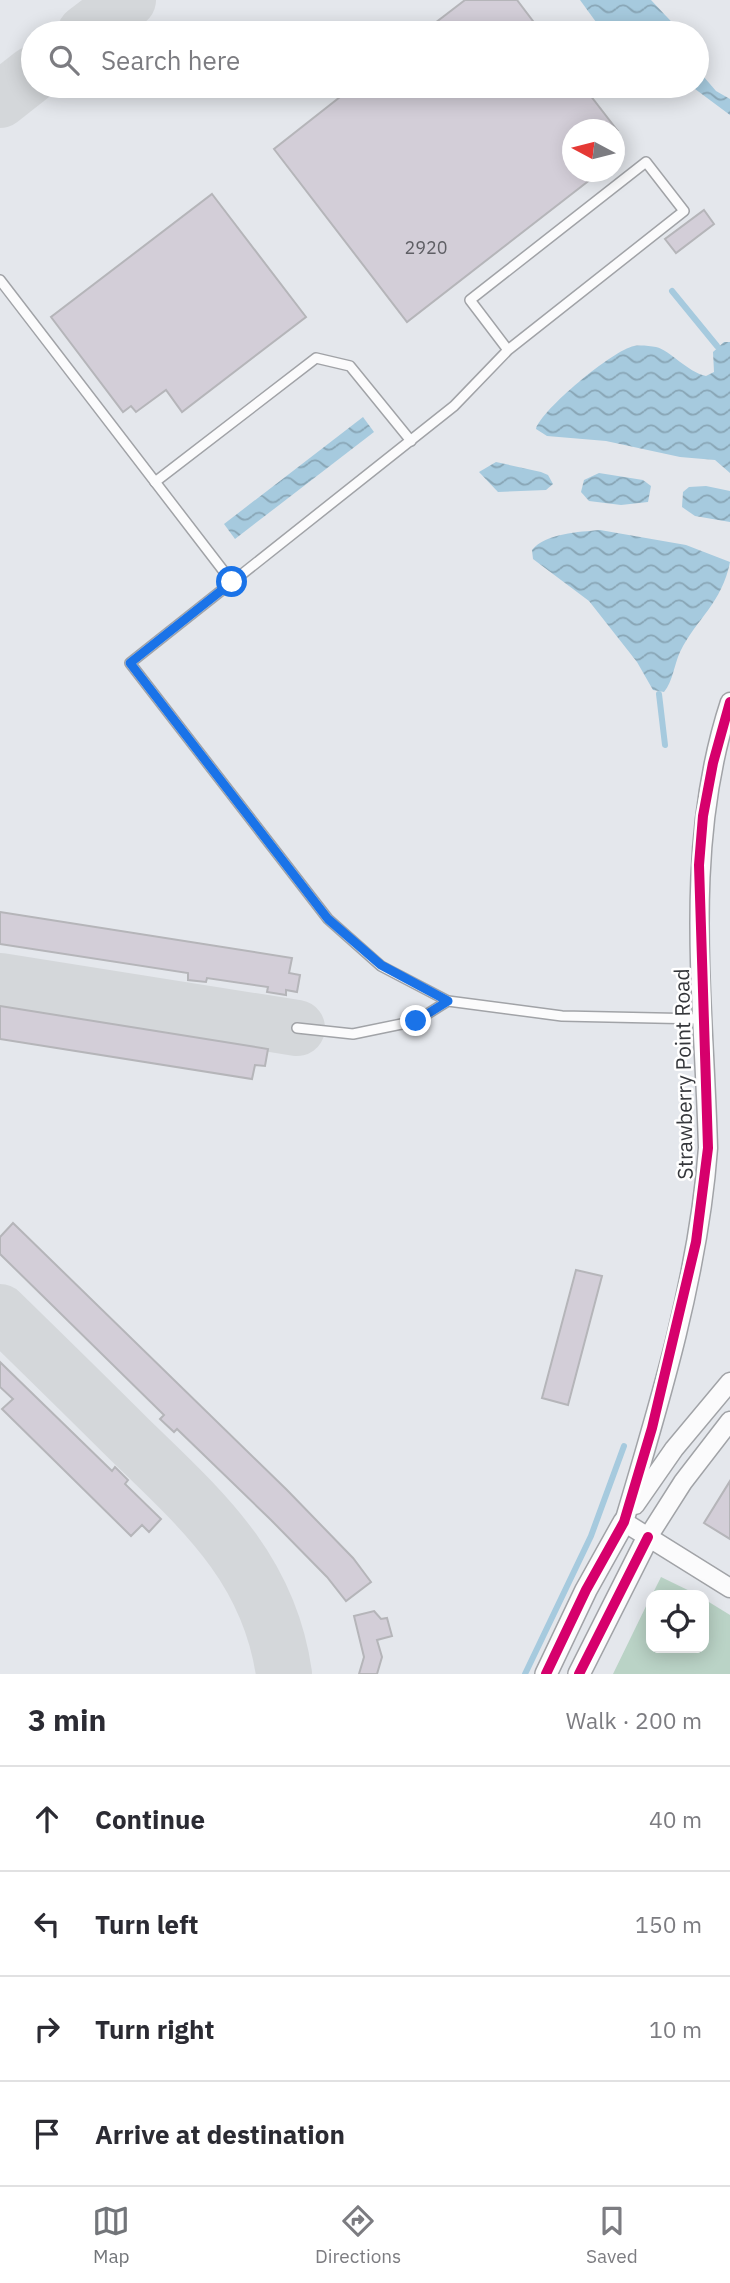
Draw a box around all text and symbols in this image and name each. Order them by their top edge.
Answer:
search box [21,21,709,98]
icon: search [45,41,83,79]
text: Search here [101,43,240,77]
north arrow [562,119,625,182]
house number: 2920 [404,236,448,259]
route start [216,566,247,597]
street label: Strawberry Point Road [667,968,699,1180]
route end [400,1005,431,1036]
map controls [646,1590,709,1653]
button: locate [646,1590,709,1653]
text: 3 min [28,1700,106,1739]
text: Walk · 200 m [566,1705,702,1735]
icon: ahead [28,1800,66,1838]
text: Continue [95,1802,205,1836]
text: 40 m [649,1804,702,1834]
icon: left [28,1905,66,1943]
text: Turn left [95,1907,198,1941]
text: 150 m [635,1909,702,1939]
icon: right [28,2010,66,2048]
text: Turn right [95,2012,214,2046]
text: 10 m [649,2014,702,2044]
icon: arrive [28,2115,66,2153]
text: Arrive at destination [95,2117,345,2151]
tab: Map [92,2202,130,2268]
tab: Directions [315,2202,401,2268]
tab: Saved [586,2202,638,2268]

